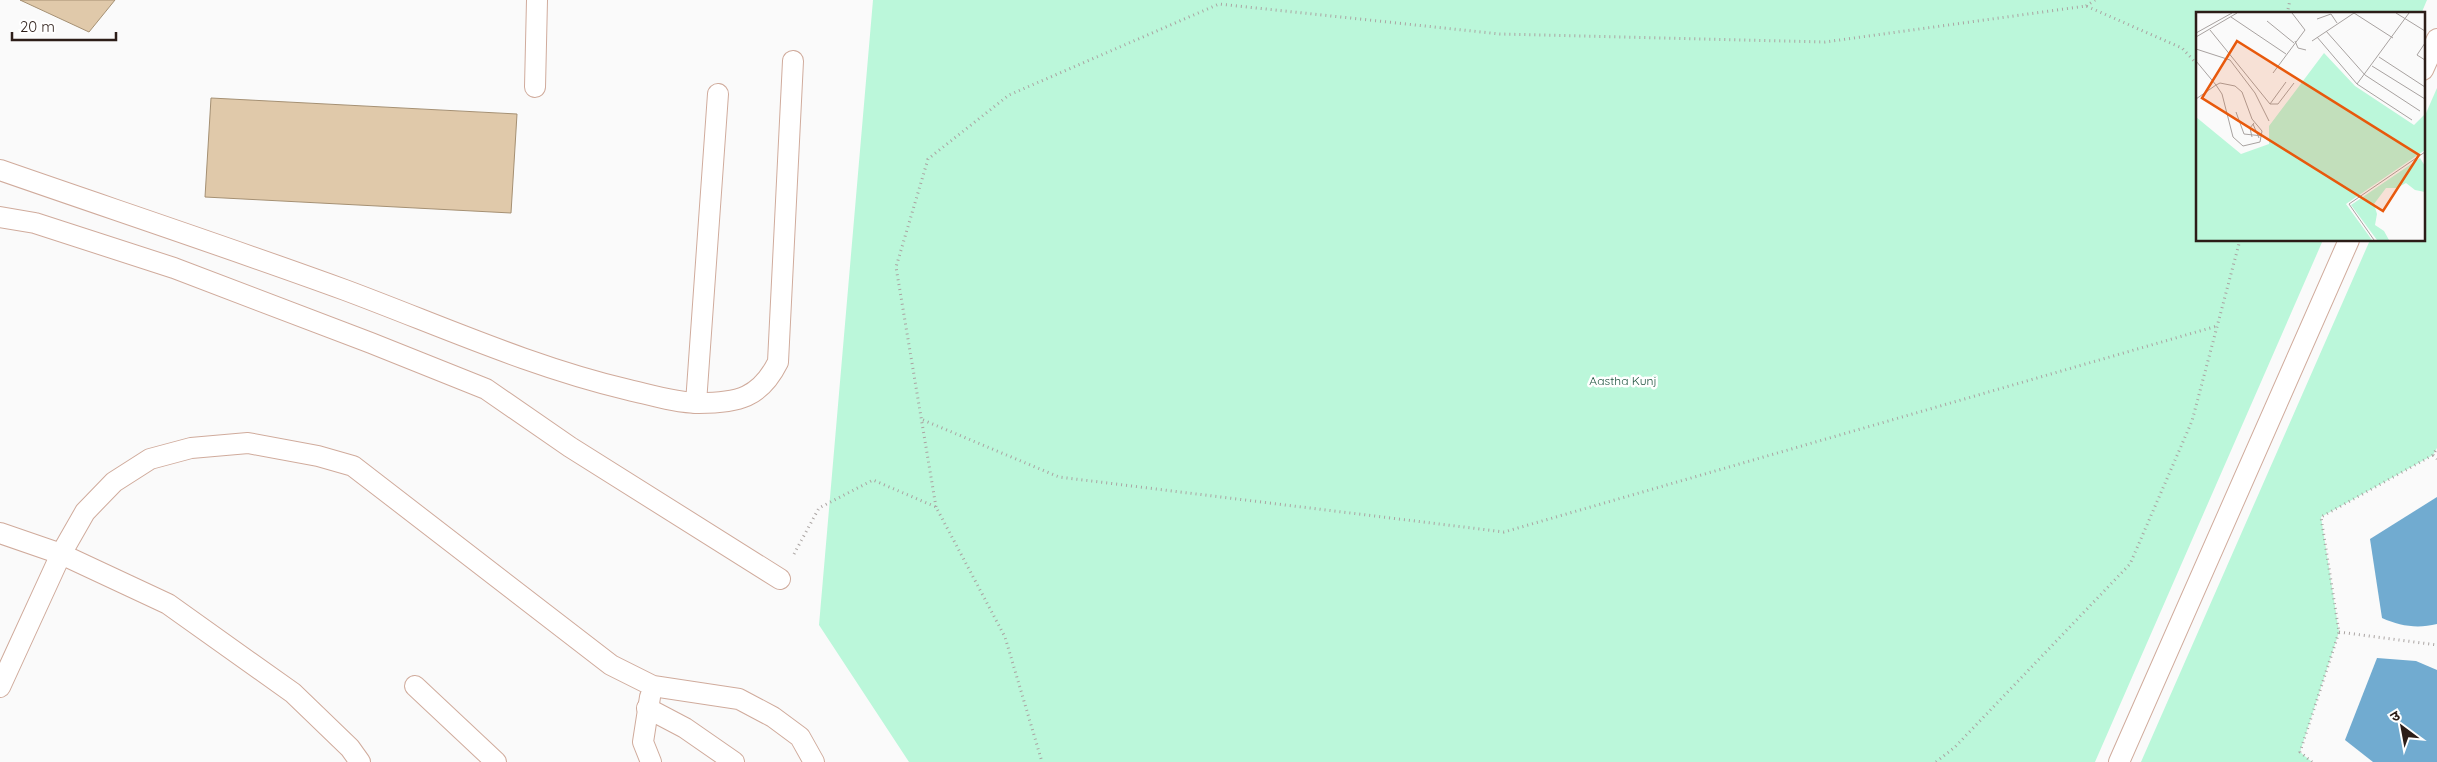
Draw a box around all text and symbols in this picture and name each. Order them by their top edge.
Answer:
scale bar [12,10,116,42]
inset map [2196,12,2424,241]
text: 20 m [20,17,55,36]
park label: Aastha Kunj [1589,373,1657,388]
north arrow [2377,702,2427,752]
text: उ [2387,706,2404,726]

